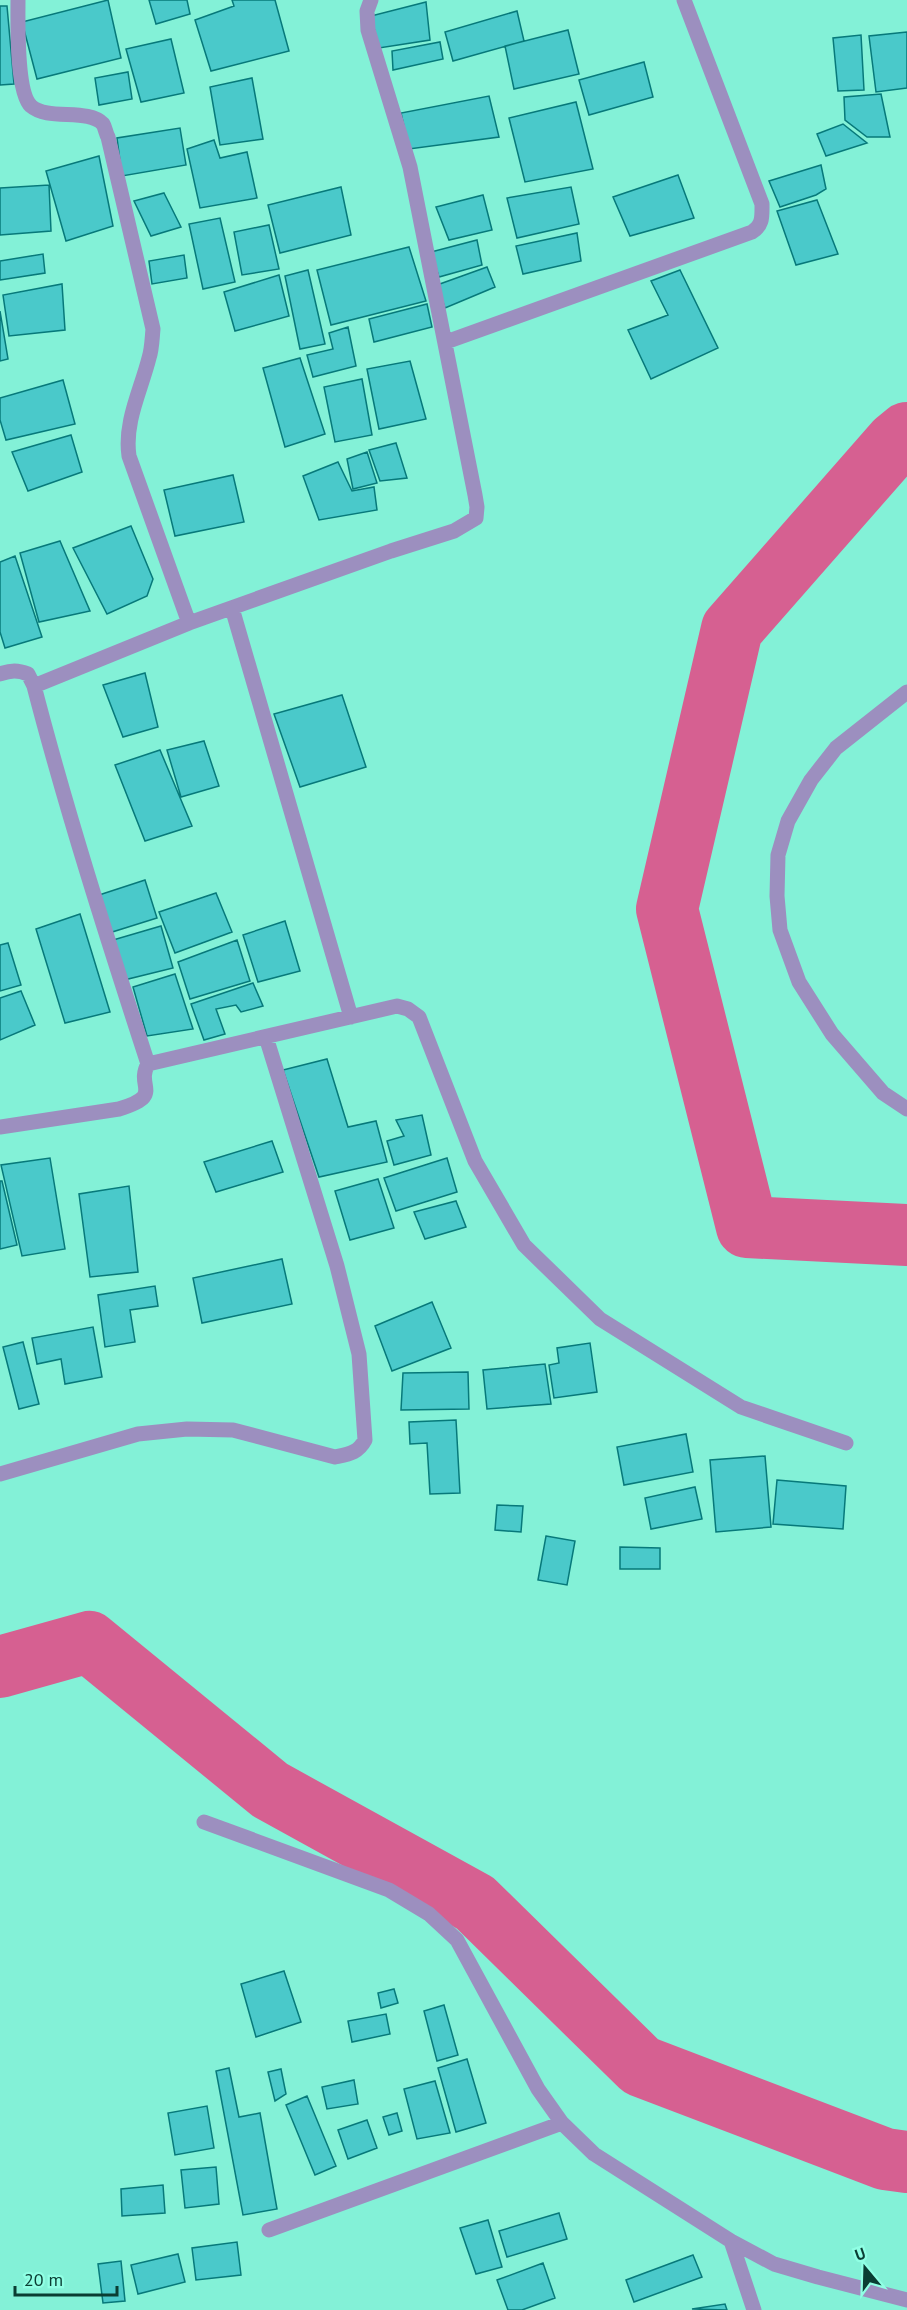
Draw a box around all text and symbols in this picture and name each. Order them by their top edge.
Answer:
north arrow [835,2238,895,2298]
text: U [852,2243,868,2265]
scale bar [15,2259,117,2297]
text: 20 m [24,2268,63,2291]

